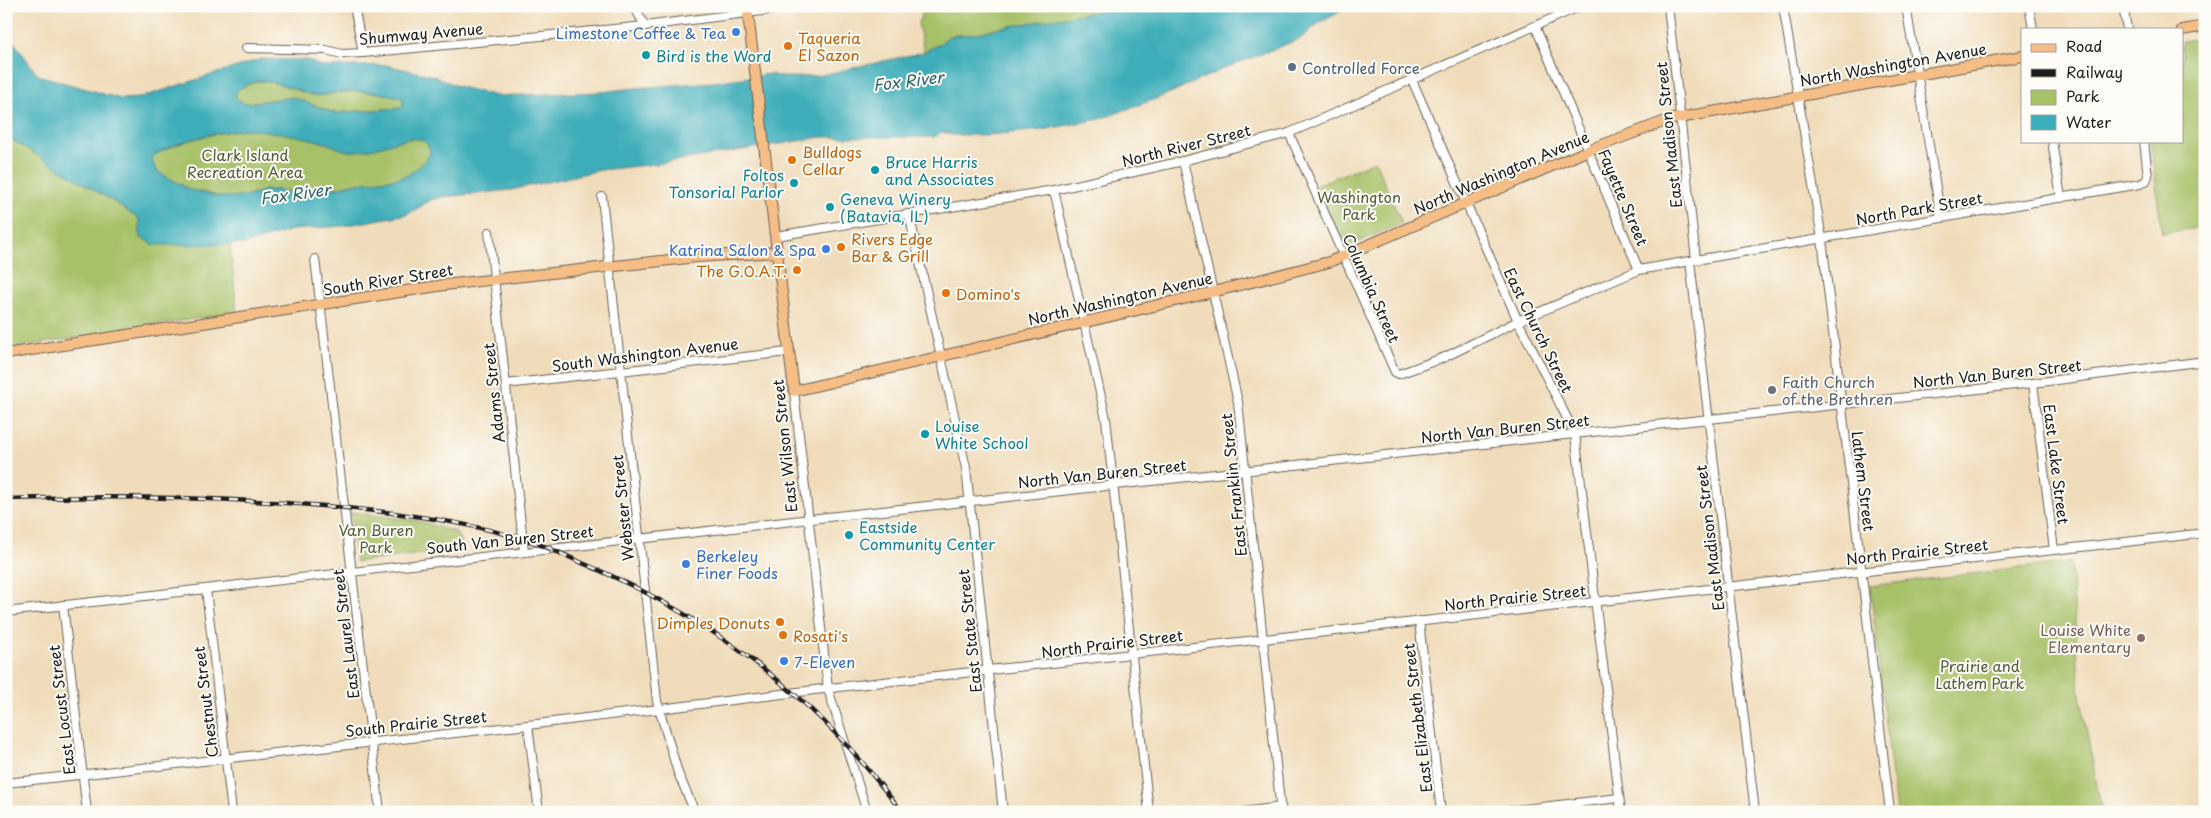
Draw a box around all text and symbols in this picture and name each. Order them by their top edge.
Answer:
street label: Shumway Avenue [358,16,484,50]
place label: Limestone Coffee & Tea [556,21,727,44]
marker: Limestone Coffee & Tea [730,26,742,38]
place label: Taqueria El Sazon [798,26,861,66]
legend [2021,28,2184,142]
text: Road [2066,34,2102,57]
street label: North Washington Avenue [1798,36,1988,92]
marker: Taqueria El Sazon [782,40,794,52]
place label: Bird is the Word [656,44,772,67]
marker: Bird is the Word [640,49,652,61]
place label: Controlled Force [1302,56,1420,79]
text: Railway [2066,60,2123,83]
marker: Controlled Force [1286,61,1298,73]
street label: East Madison Street [1649,61,1687,209]
water label: Fox River [871,63,947,96]
text: Park [2066,84,2100,107]
text: Water [2066,110,2111,133]
street label: North River Street [1119,118,1253,172]
street label: North Washington Avenue [1410,124,1592,220]
place label: Bulldogs Cellar [802,140,862,180]
park label: Clark Island Recreation Area [187,143,304,183]
street label: Fayette Street [1593,145,1655,249]
place label: Bruce Harris and Associates [885,150,994,190]
marker: Bulldogs Cellar [786,154,798,166]
place label: Foltos Tonsorial Parlor [669,163,785,203]
marker: Bruce Harris and Associates [869,164,881,176]
water label: Fox River [258,176,334,210]
marker: Foltos Tonsorial Parlor [788,177,800,189]
park label: Washington Park [1317,185,1401,225]
street label: North Park Street [1854,186,1984,230]
place label: Geneva Winery (Batavia, IL) [840,187,951,227]
marker: Geneva Winery (Batavia, IL) [824,201,836,213]
place label: Rivers Edge Bar & Grill [851,227,933,267]
street label: Columbia Street [1338,230,1406,346]
place label: Katrina Salon & Spa [669,238,817,261]
marker: Rivers Edge Bar & Grill [835,241,847,253]
marker: Katrina Salon & Spa [820,243,832,255]
street label: South River Street [321,257,455,301]
place label: The G.O.A.T. [696,259,787,282]
street label: East Church Street [1499,263,1579,397]
marker: The G.O.A.T. [791,264,803,276]
street label: North Washington Avenue [1025,266,1215,330]
place label: Domino's [956,282,1021,305]
marker: Domino's [940,287,952,299]
street label: South Washington Avenue [550,331,740,377]
street label: Adams Street [476,342,510,444]
street label: North Van Buren Street [1912,353,2082,393]
place label: Faith Church of the Brethren [1782,370,1893,410]
street label: East Wilson Street [766,378,802,514]
marker: Faith Church of the Brethren [1766,384,1778,396]
street label: East Lake Street [2038,403,2076,525]
street label: North Van Buren Street [1420,408,1590,448]
street label: East Franklin Street [1214,412,1252,558]
place label: Louise White School [935,414,1029,454]
marker: Louise White School [919,428,931,440]
street label: Lathem Street [1846,429,1882,533]
street label: North Van Buren Street [1017,453,1187,493]
street label: Webster Street [605,454,639,562]
street label: East Madison Street [1689,464,1729,612]
place label: Eastside Community Center [859,515,995,555]
park label: Van Buren Park [338,518,414,558]
street label: South Van Buren Street [425,519,595,559]
marker: Eastside Community Center [843,529,855,541]
street label: North Prairie Street [1845,532,1989,570]
place label: Berkeley Finer Foods [696,544,778,584]
marker: Berkeley Finer Foods [680,558,692,570]
street label: East Laurel Street [326,568,364,700]
street label: East State Street [951,568,987,694]
street label: North Prairie Street [1443,578,1587,616]
place label: Dimples Donuts [656,611,770,634]
marker: Dimples Donuts [774,616,786,628]
place label: Louise White Elementary [2040,618,2131,658]
street label: North Prairie Street [1040,623,1184,663]
place label: Rosati's [793,624,848,647]
marker: Rosati's [777,629,789,641]
marker: Louise White Elementary [2135,632,2147,644]
street label: East Elizabeth Street [1396,642,1438,794]
street label: East Locust Street [42,644,80,776]
street label: Chestnut Street [187,645,223,759]
place label: 7-Eleven [794,650,855,673]
park label: Prairie and Lathem Park [1935,654,2025,694]
marker: 7-Eleven [778,655,790,667]
street label: South Prairie Street [344,704,488,742]

